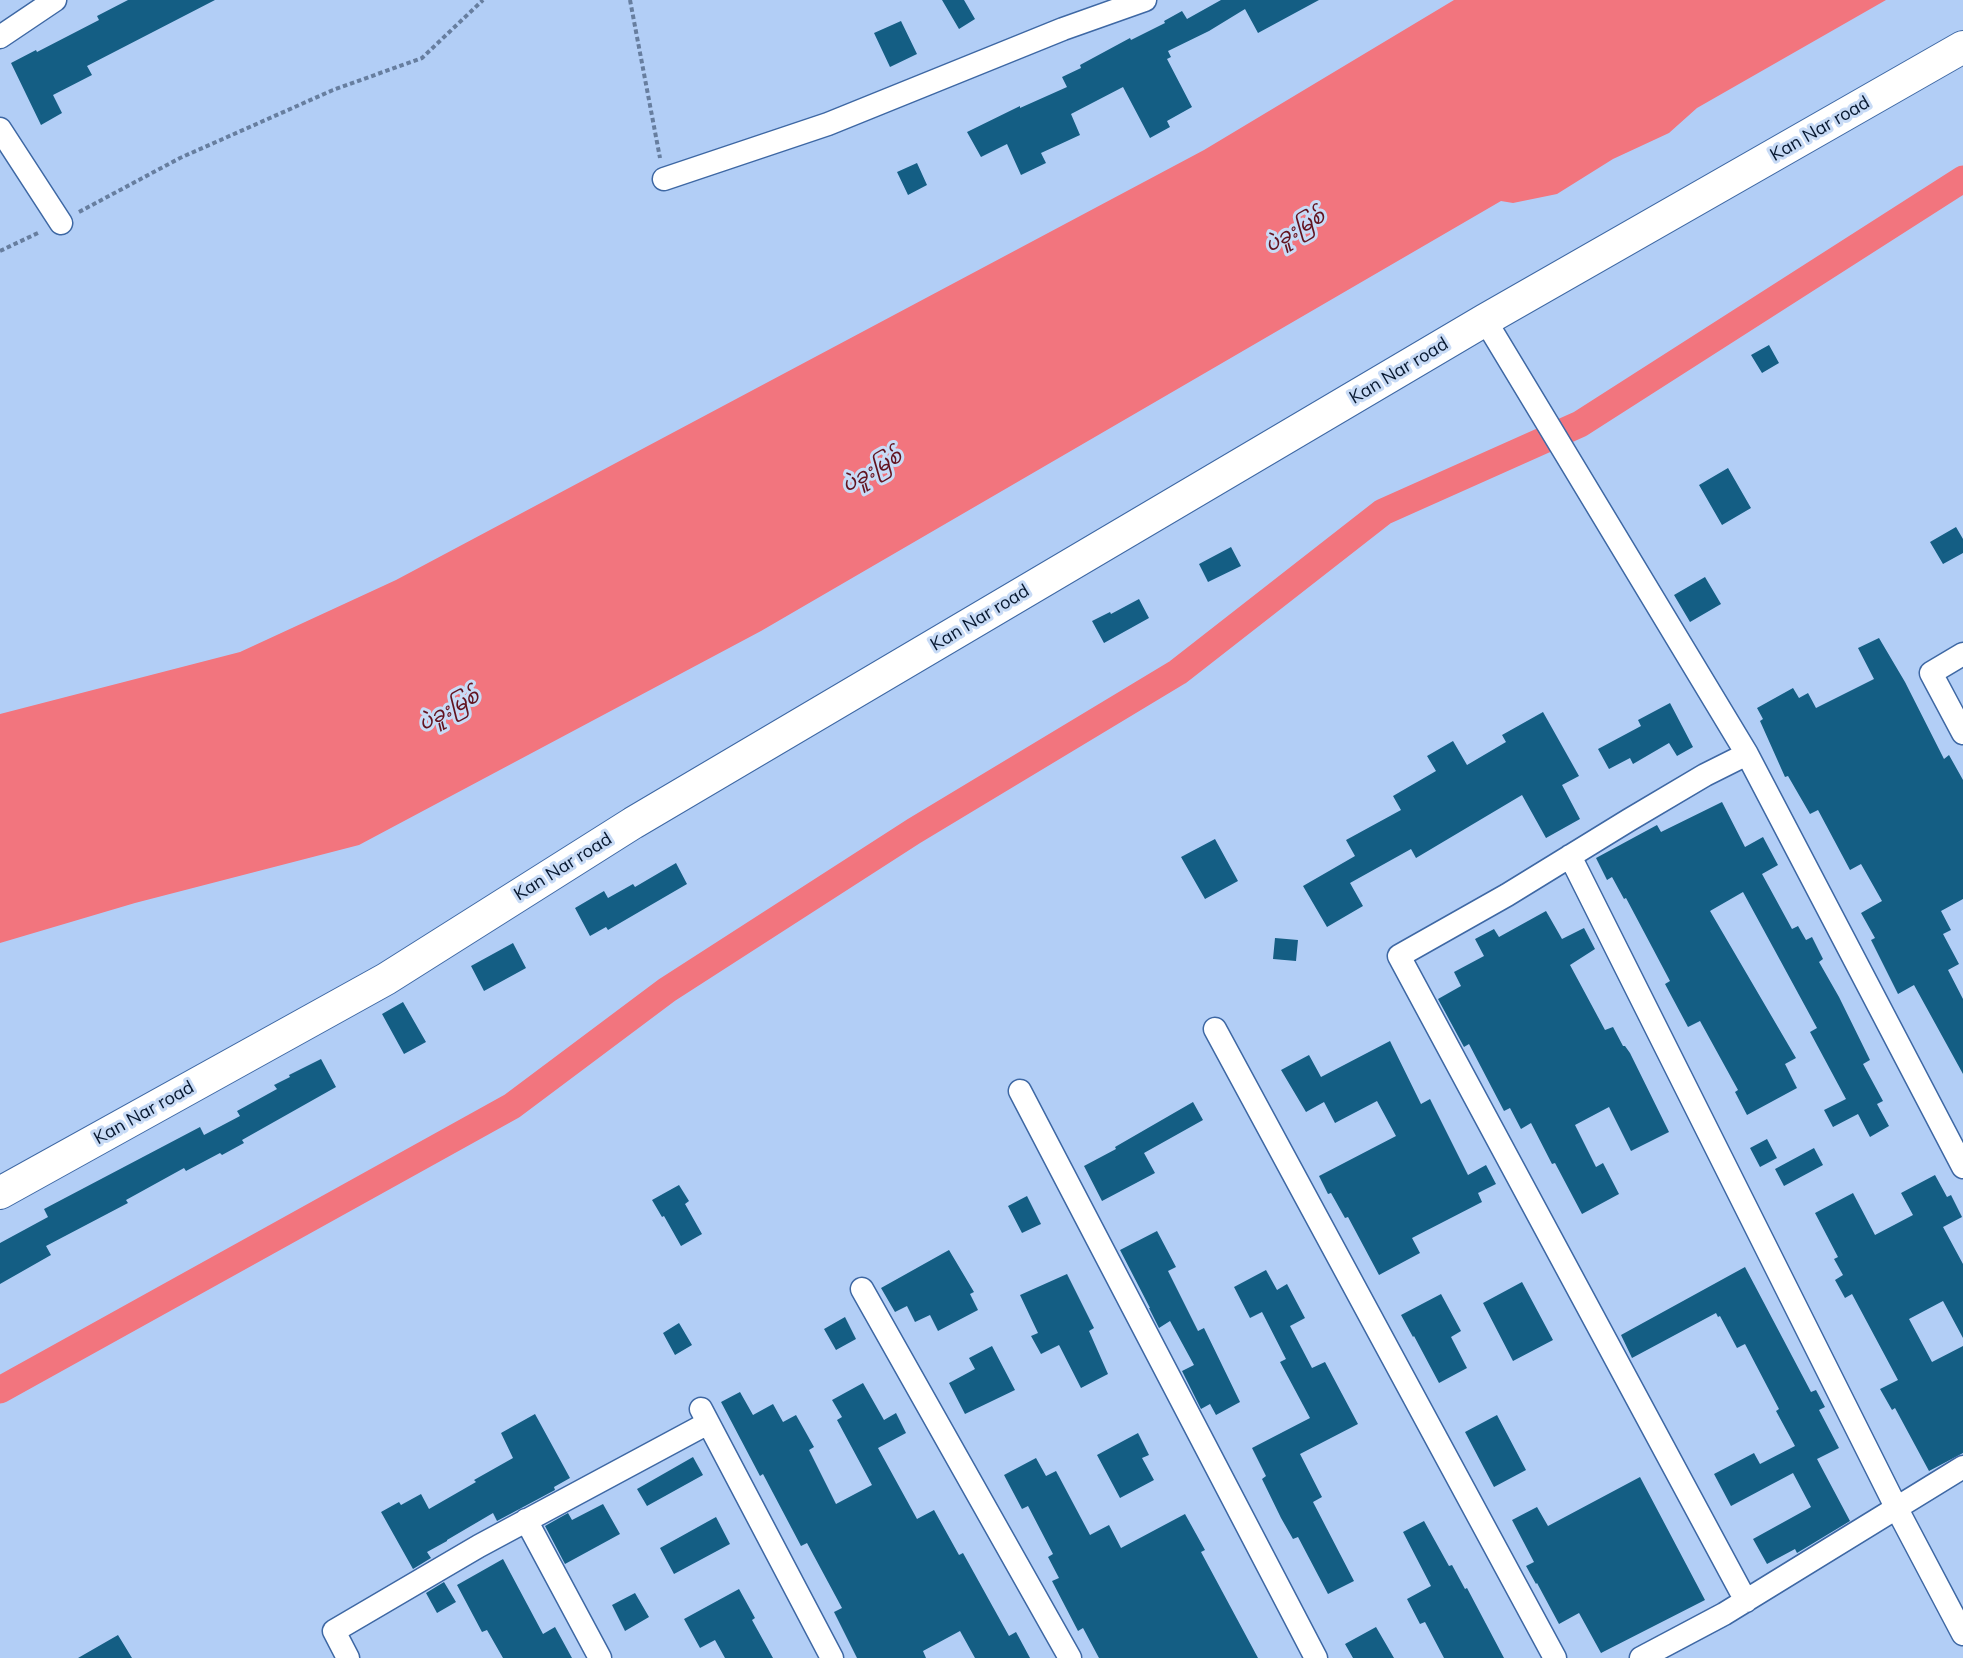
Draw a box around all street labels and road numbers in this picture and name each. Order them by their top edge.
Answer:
street label: Kan Nar road [1766,92,1874,166]
street label: Kan Nar road [1346,333,1452,409]
street label: Kan Nar road [927,580,1033,656]
street label: Kan Nar road [510,828,616,906]
street label: Kan Nar road [90,1077,198,1149]

